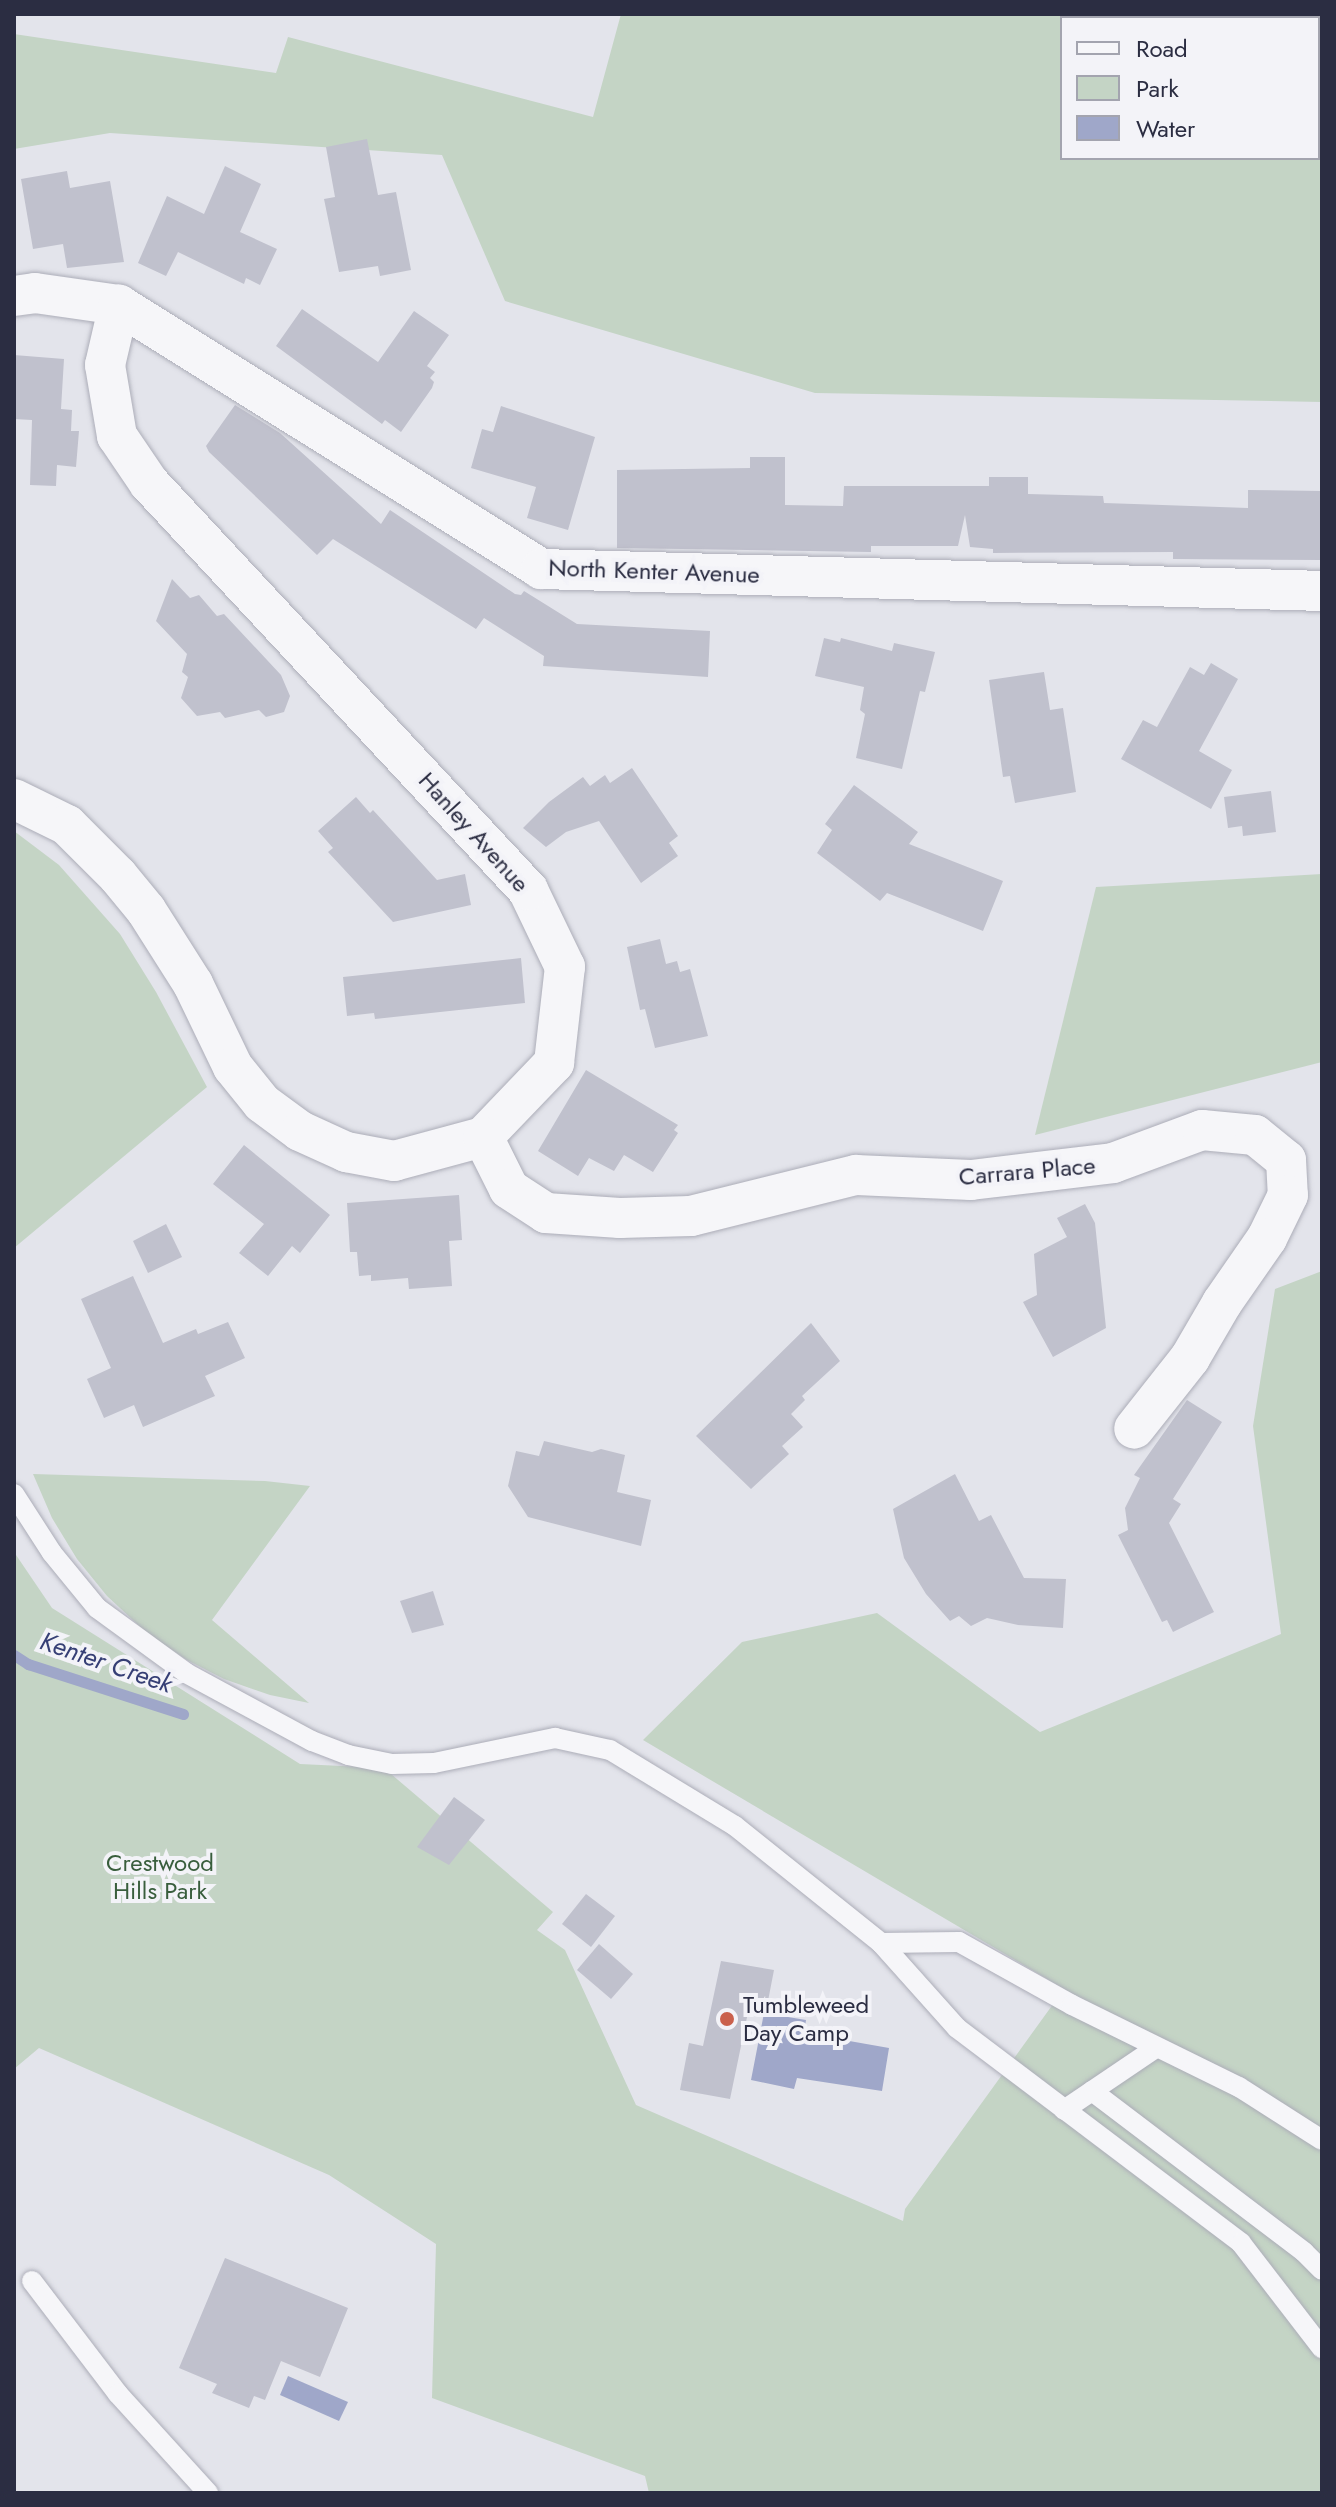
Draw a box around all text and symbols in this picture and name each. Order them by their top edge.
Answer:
legend [1060,16,1320,160]
text: Road [1136,31,1188,66]
text: Park [1136,71,1179,106]
text: Water [1136,111,1195,146]
street label: North Kenter Avenue [548,553,760,589]
street label: Hanley Avenue [413,766,535,898]
street label: Carrara Place [957,1151,1097,1191]
water label: Kenter Creek [36,1626,176,1700]
park label: Crestwood Hills Park [106,1849,214,1905]
place label: Tumbleweed Day Camp [743,1991,869,2047]
marker: Tumbleweed Day Camp [718,2010,736,2028]

